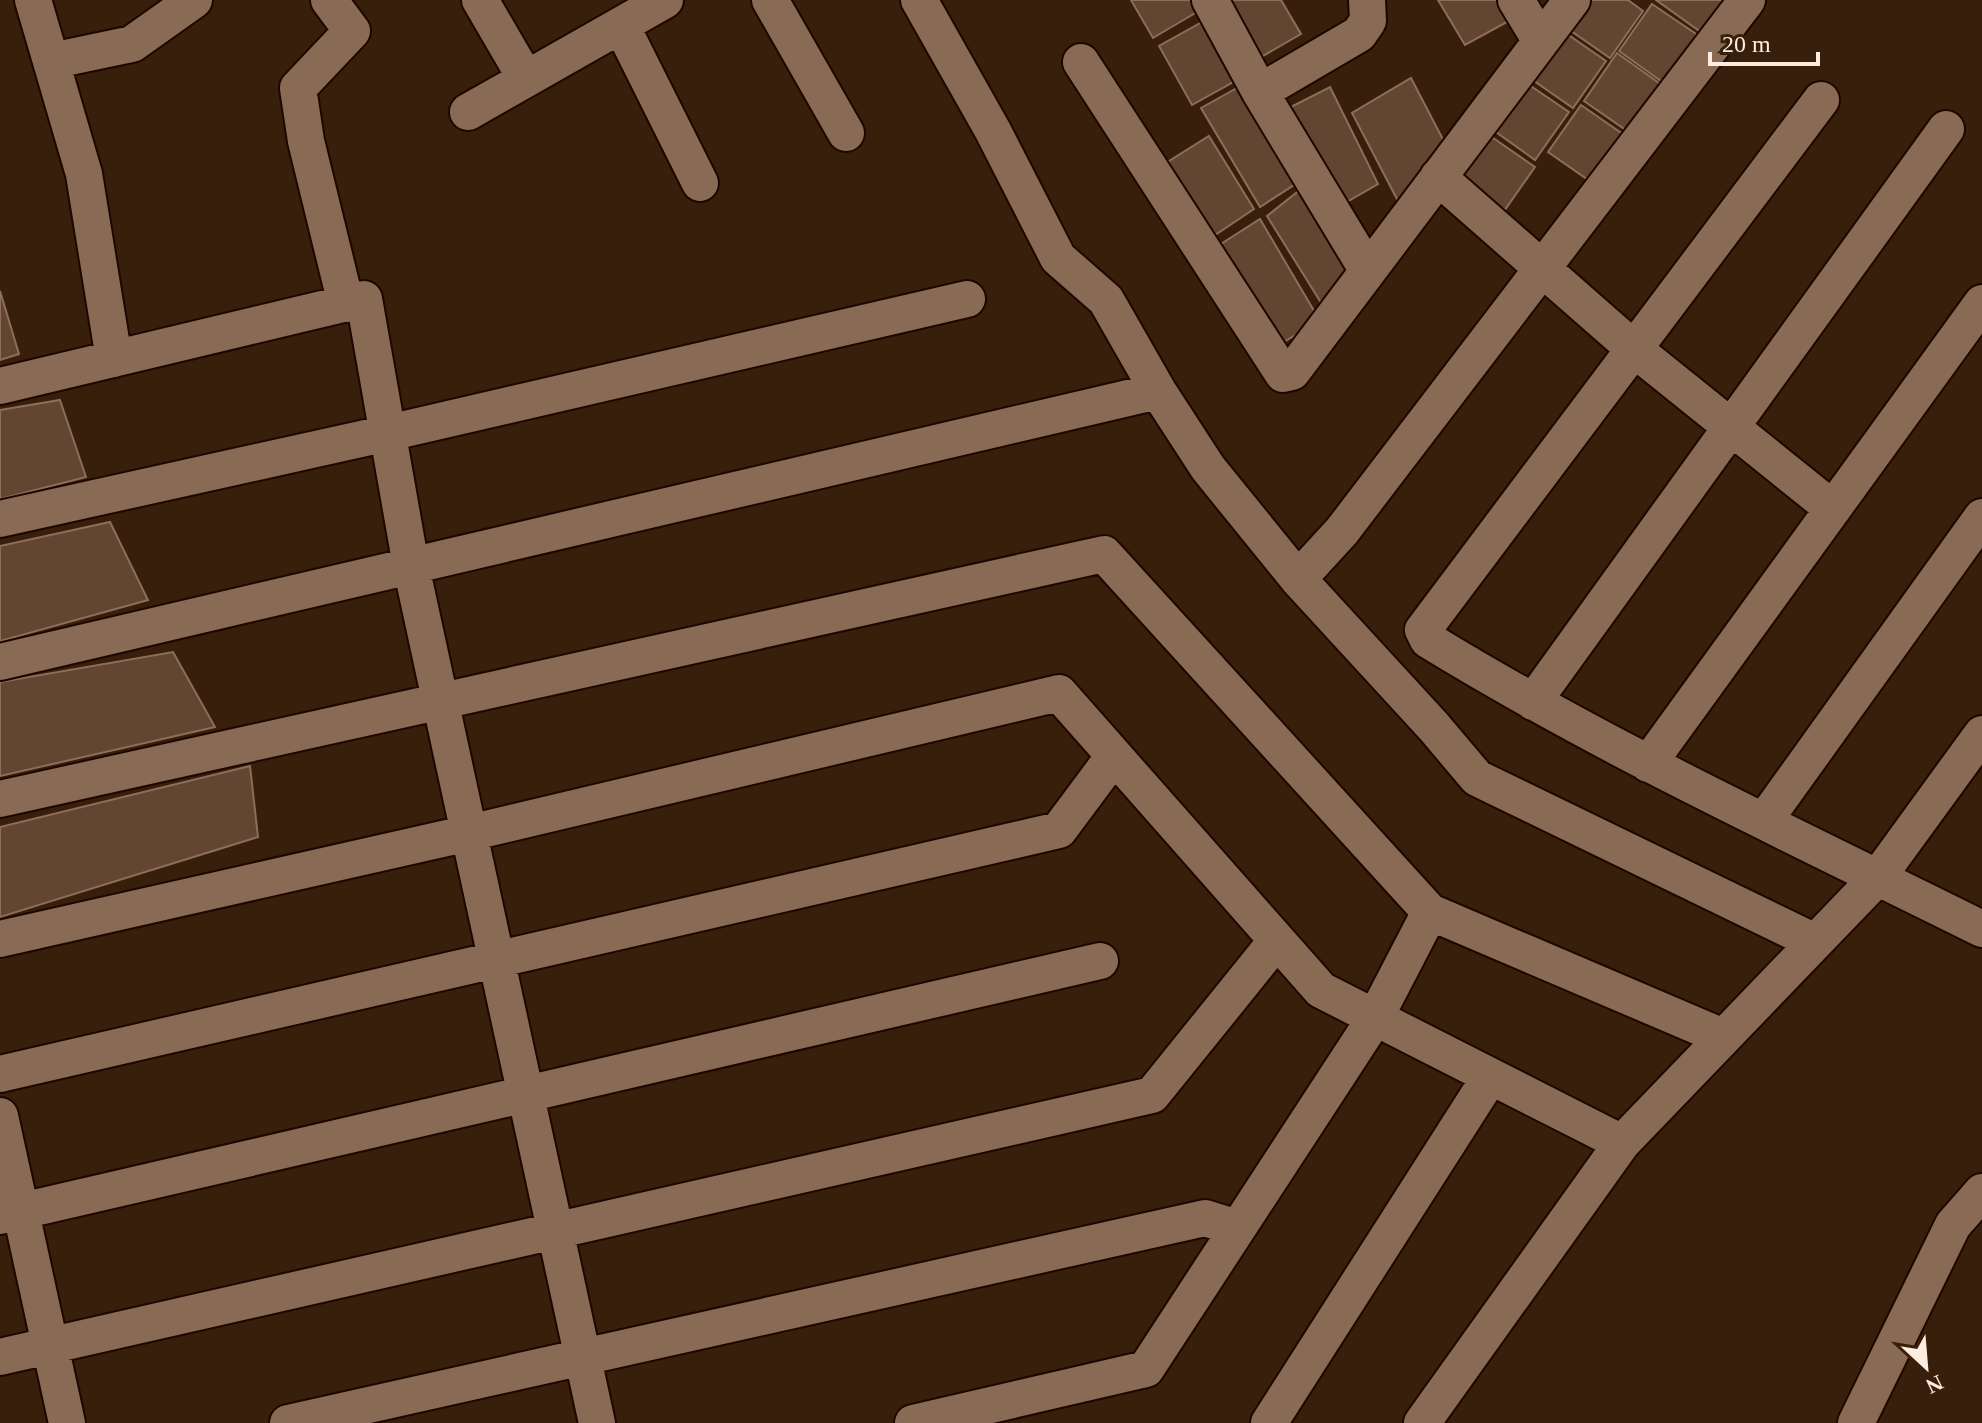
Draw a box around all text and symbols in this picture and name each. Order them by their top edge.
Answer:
scale bar [1710,16,1818,66]
text: 20 m [1722,31,1771,57]
north arrow [1886,1327,1966,1407]
text: N [1922,1370,1947,1399]

